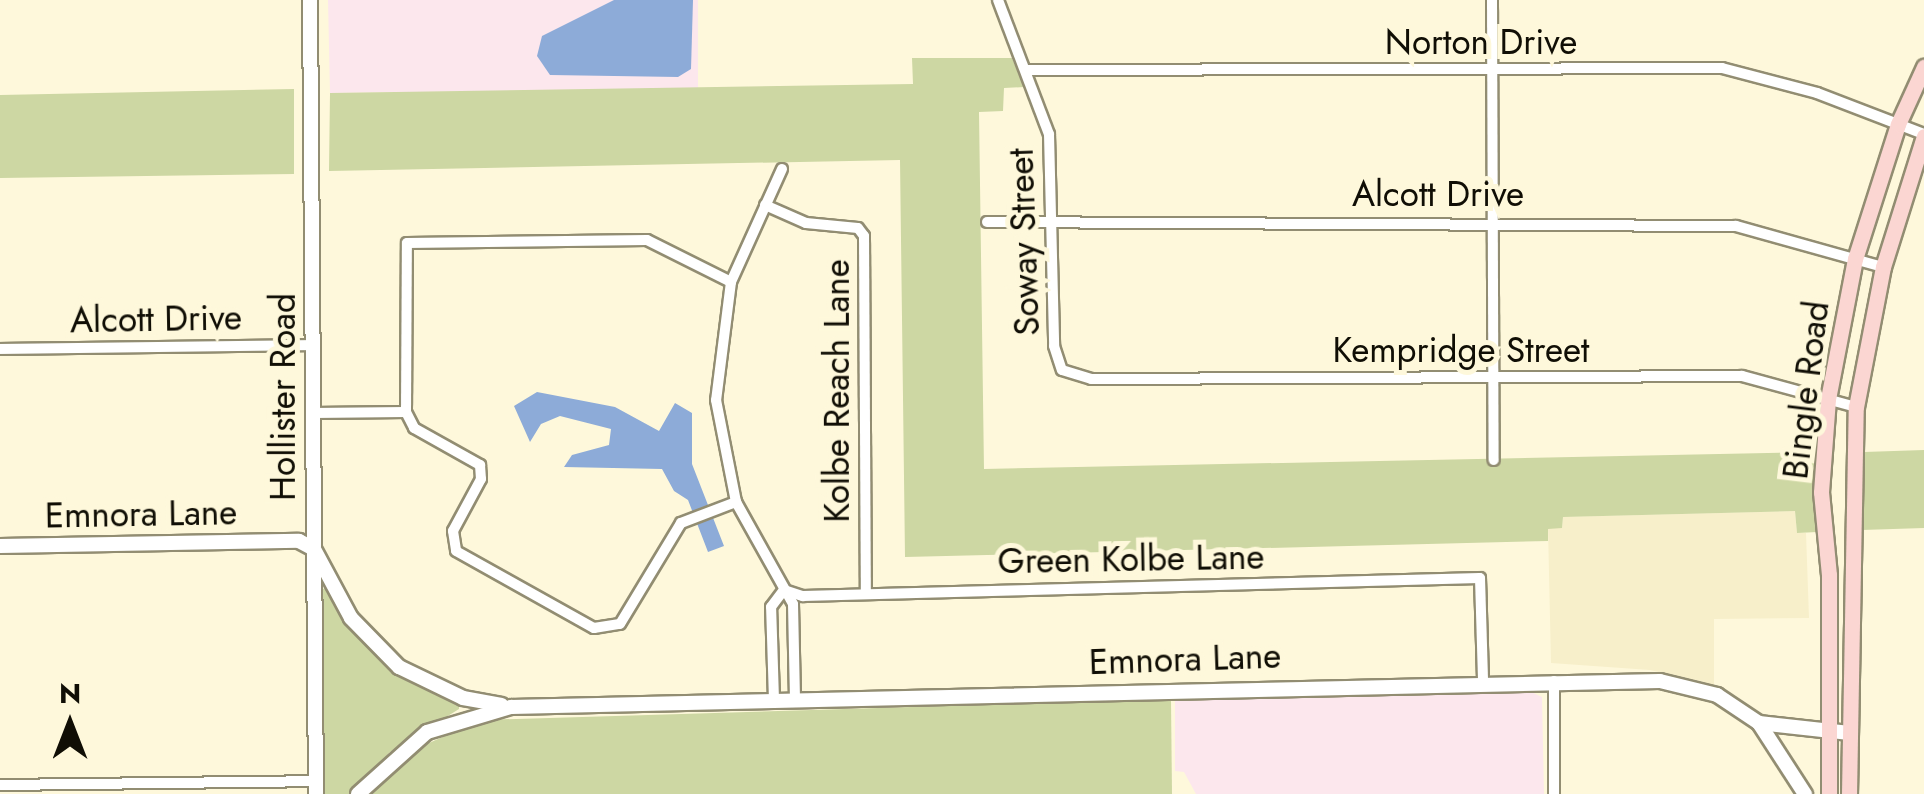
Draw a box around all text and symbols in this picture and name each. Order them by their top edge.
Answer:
street label: Norton Drive [1385,21,1577,63]
street label: Soway Street [1000,148,1048,336]
street label: Alcott Drive [1352,173,1524,215]
street label: Kolbe Reach Lane [816,259,858,523]
street label: Hollister Road [262,293,304,501]
street label: Alcott Drive [70,297,242,341]
street label: Bingle Road [1774,299,1838,481]
street label: Kempridge Street [1332,329,1590,371]
street label: Emnora Lane [44,491,238,537]
street label: Green Kolbe Lane [997,536,1265,582]
street label: Emnora Lane [1088,635,1282,683]
text: N [59,673,81,714]
north arrow [20,674,120,774]

